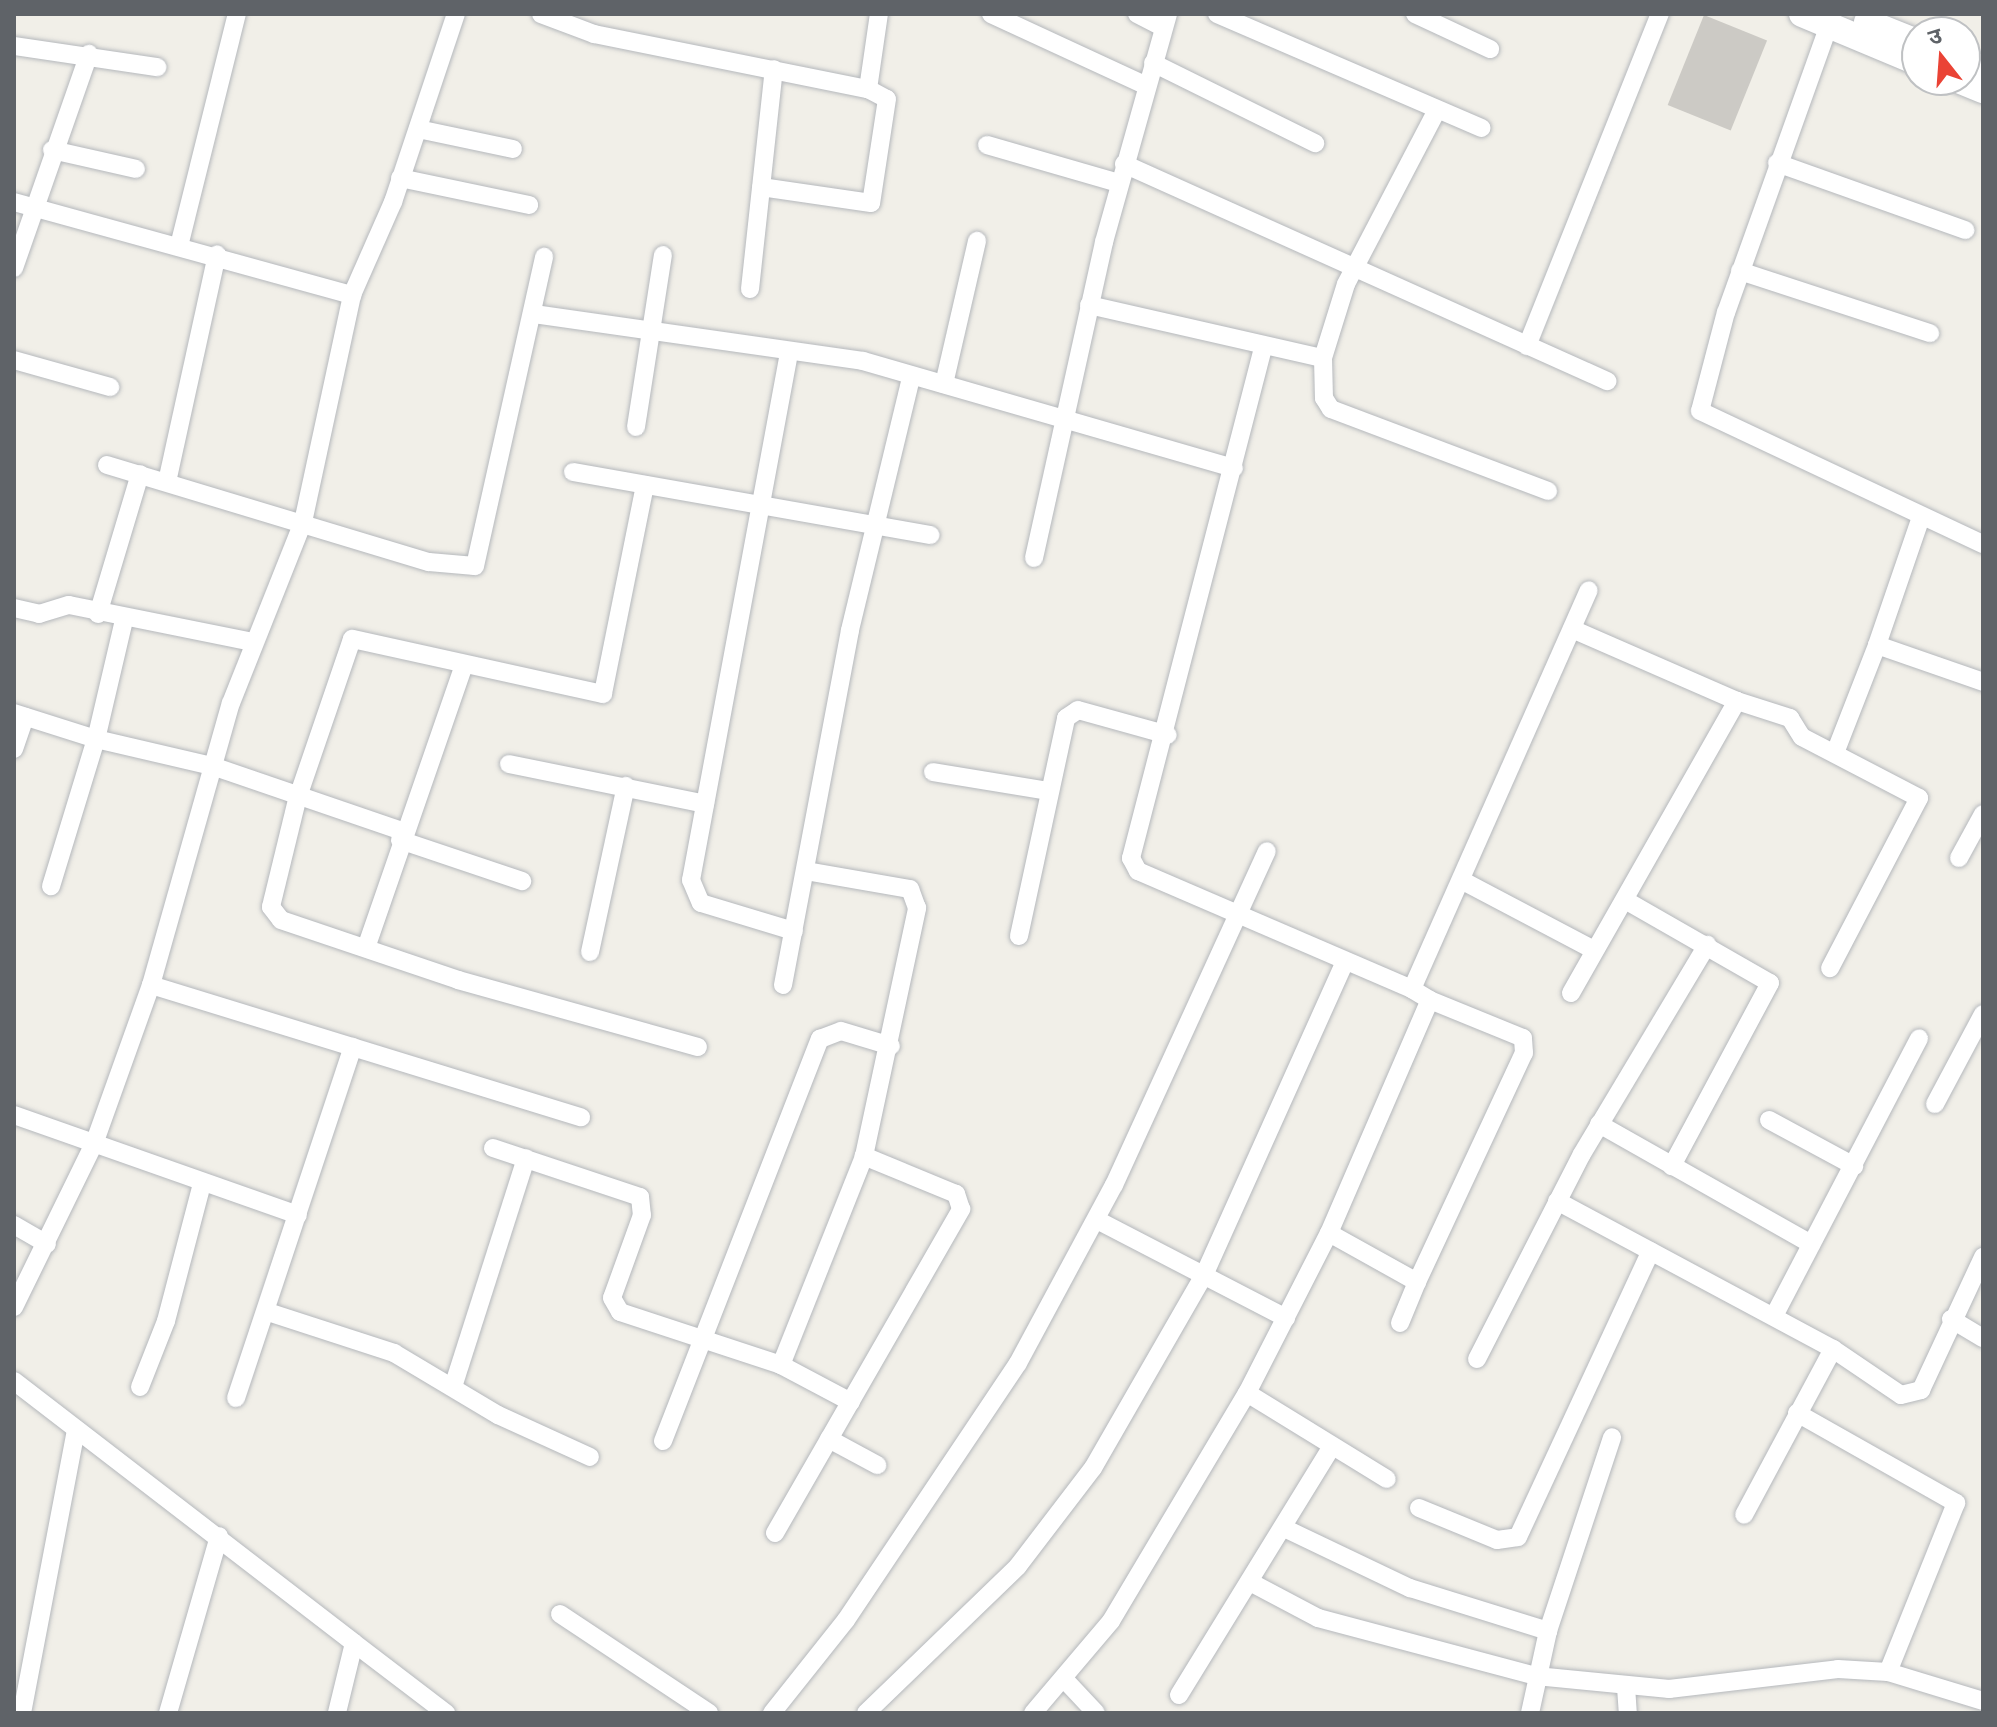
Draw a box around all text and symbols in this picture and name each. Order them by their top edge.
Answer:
north arrow [1901,16,1981,96]
text: उ [1924,19,1945,51]

